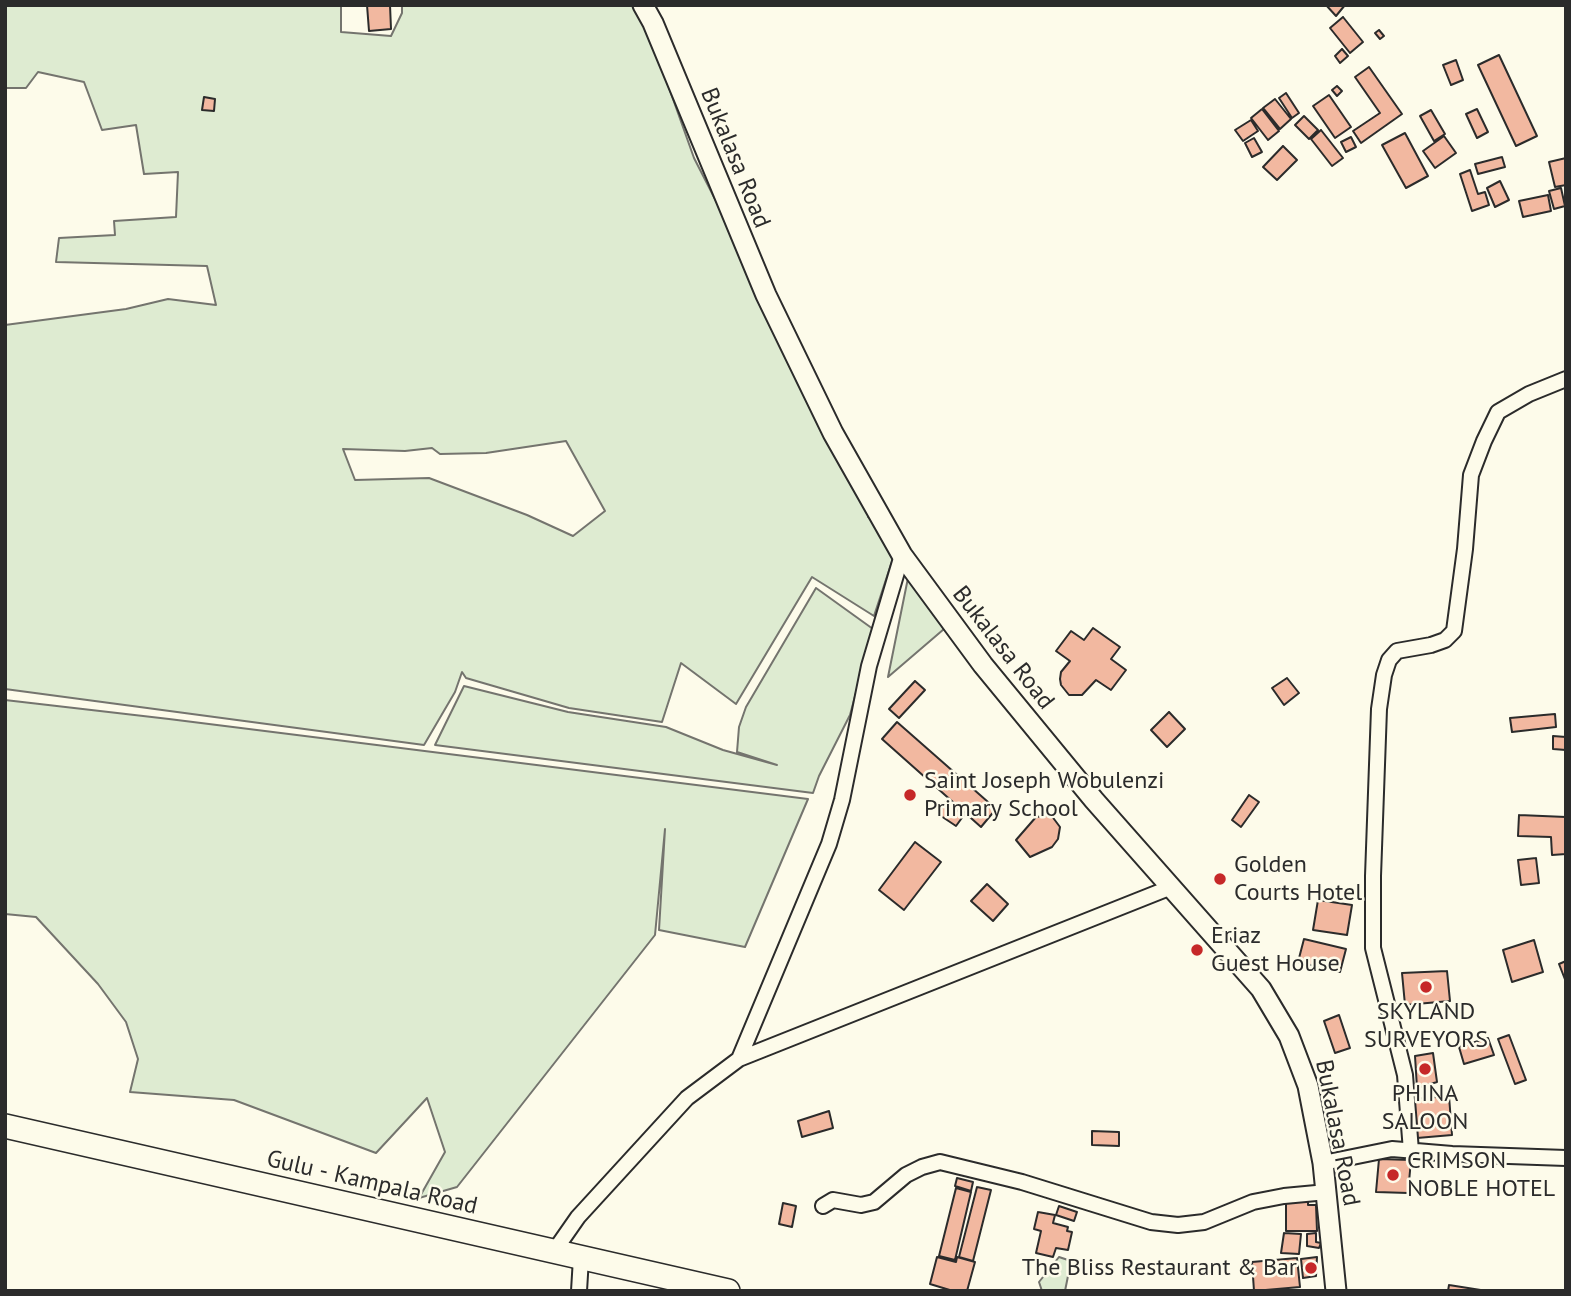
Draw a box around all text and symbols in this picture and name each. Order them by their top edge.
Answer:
street label: Bukalasa Road [694,84,776,232]
street label: Bukalasa Road [946,581,1060,715]
place label: Saint Joseph Wobulenzi Primary School [924,767,1165,823]
marker: Saint Joseph Wobulenzi Primary School [902,787,918,803]
place label: Golden Courts Hotel [1234,851,1362,907]
marker: Golden Courts Hotel [1212,871,1228,887]
place label: Eriaz Guest House [1211,922,1340,978]
marker: Eriaz Guest House [1189,942,1205,958]
marker: SKYLAND SURVEYORS [1418,979,1434,995]
place label: SKYLAND SURVEYORS [1364,998,1488,1054]
street label: Bukalasa Road [1309,1057,1365,1209]
marker: PHINA SALOON [1417,1061,1433,1077]
place label: PHINA SALOON [1382,1080,1468,1136]
street label: Gulu - Kampala Road [264,1145,480,1221]
place label: CRIMSON NOBLE HOTEL [1407,1147,1555,1203]
marker: CRIMSON NOBLE HOTEL [1385,1167,1401,1183]
place label: The Bliss Restaurant & Bar [1022,1254,1297,1282]
marker: The Bliss Restaurant & Bar [1303,1260,1319,1276]

